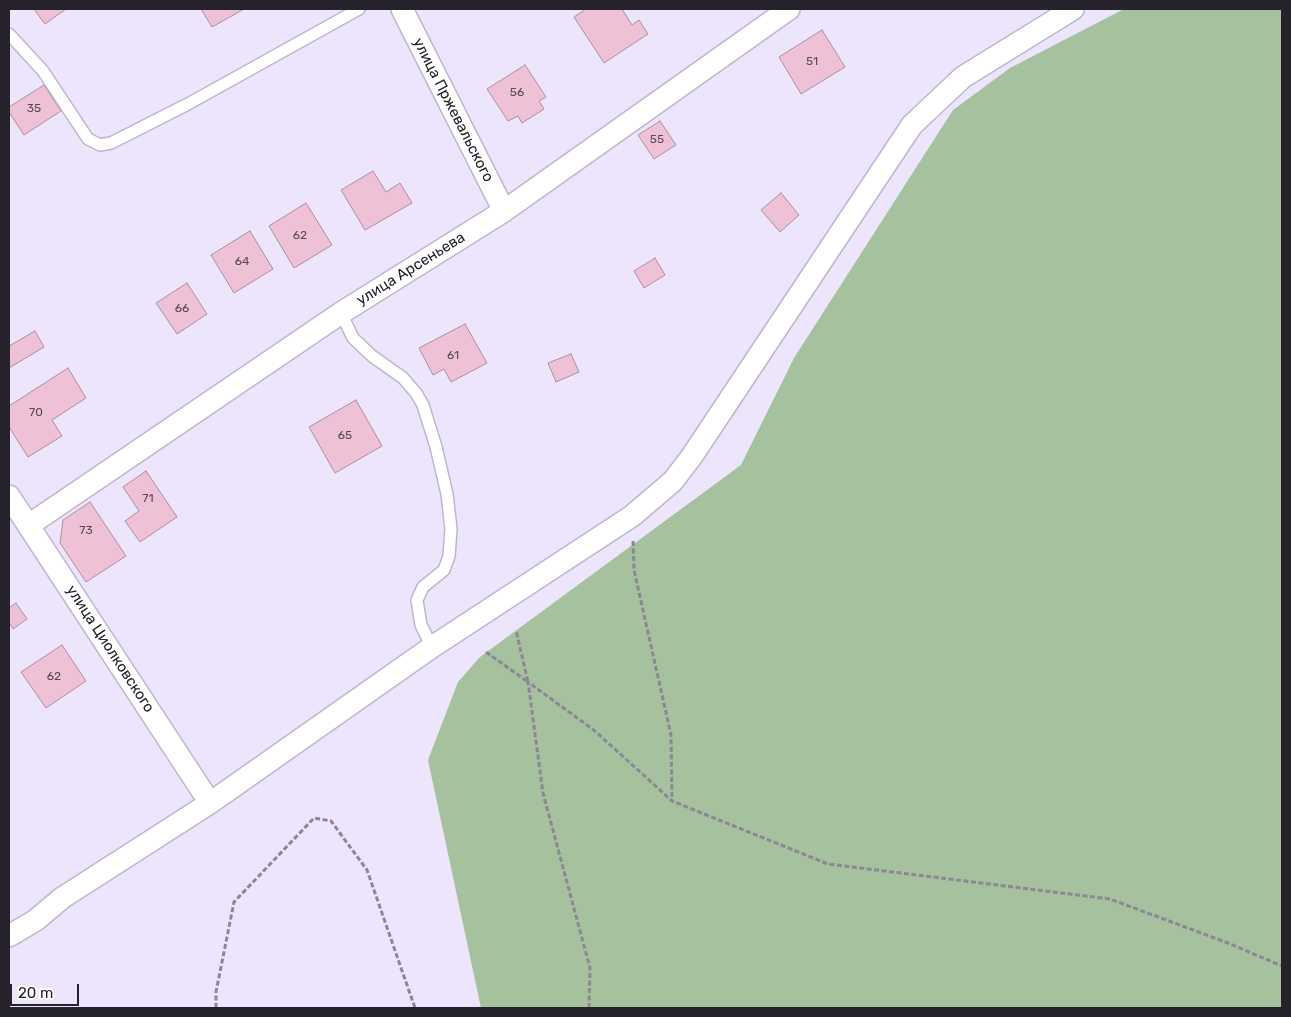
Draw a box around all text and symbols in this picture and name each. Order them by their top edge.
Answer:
street label: улица Пржевальского [409,35,497,185]
house number: 51 [806,55,818,69]
house number: 56 [510,86,524,100]
house number: 35 [27,102,41,116]
house number: 55 [650,133,664,147]
street label: улица Арсеньева [354,228,468,310]
house number: 62 [293,229,307,243]
house number: 64 [235,255,249,269]
house number: 66 [175,302,189,316]
house number: 61 [447,349,459,363]
house number: 70 [29,406,43,420]
house number: 65 [338,429,352,443]
house number: 71 [142,492,154,506]
house number: 73 [79,524,93,538]
street label: улица Циолковского [62,582,158,716]
house number: 62 [47,670,61,684]
scale bar [12,974,81,1006]
text: 20 m [18,984,53,1002]

